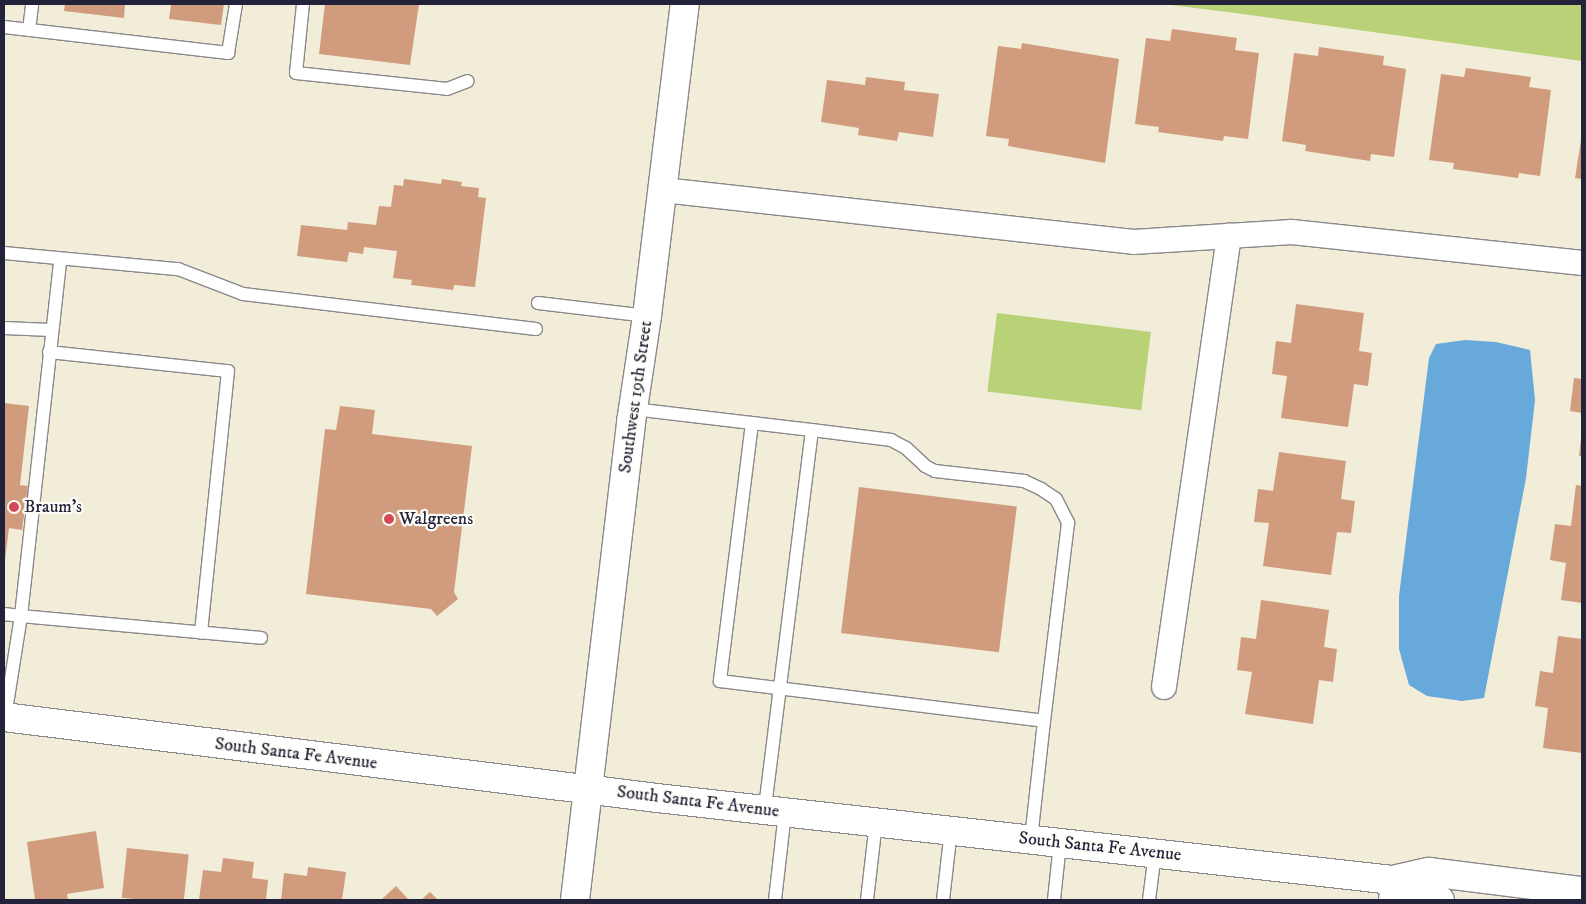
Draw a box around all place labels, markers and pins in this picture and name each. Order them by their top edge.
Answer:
place label: Braum's [24,496,82,518]
marker: Braum's [8,501,20,513]
place label: Walgreens [399,508,473,530]
marker: Walgreens [383,513,395,525]

